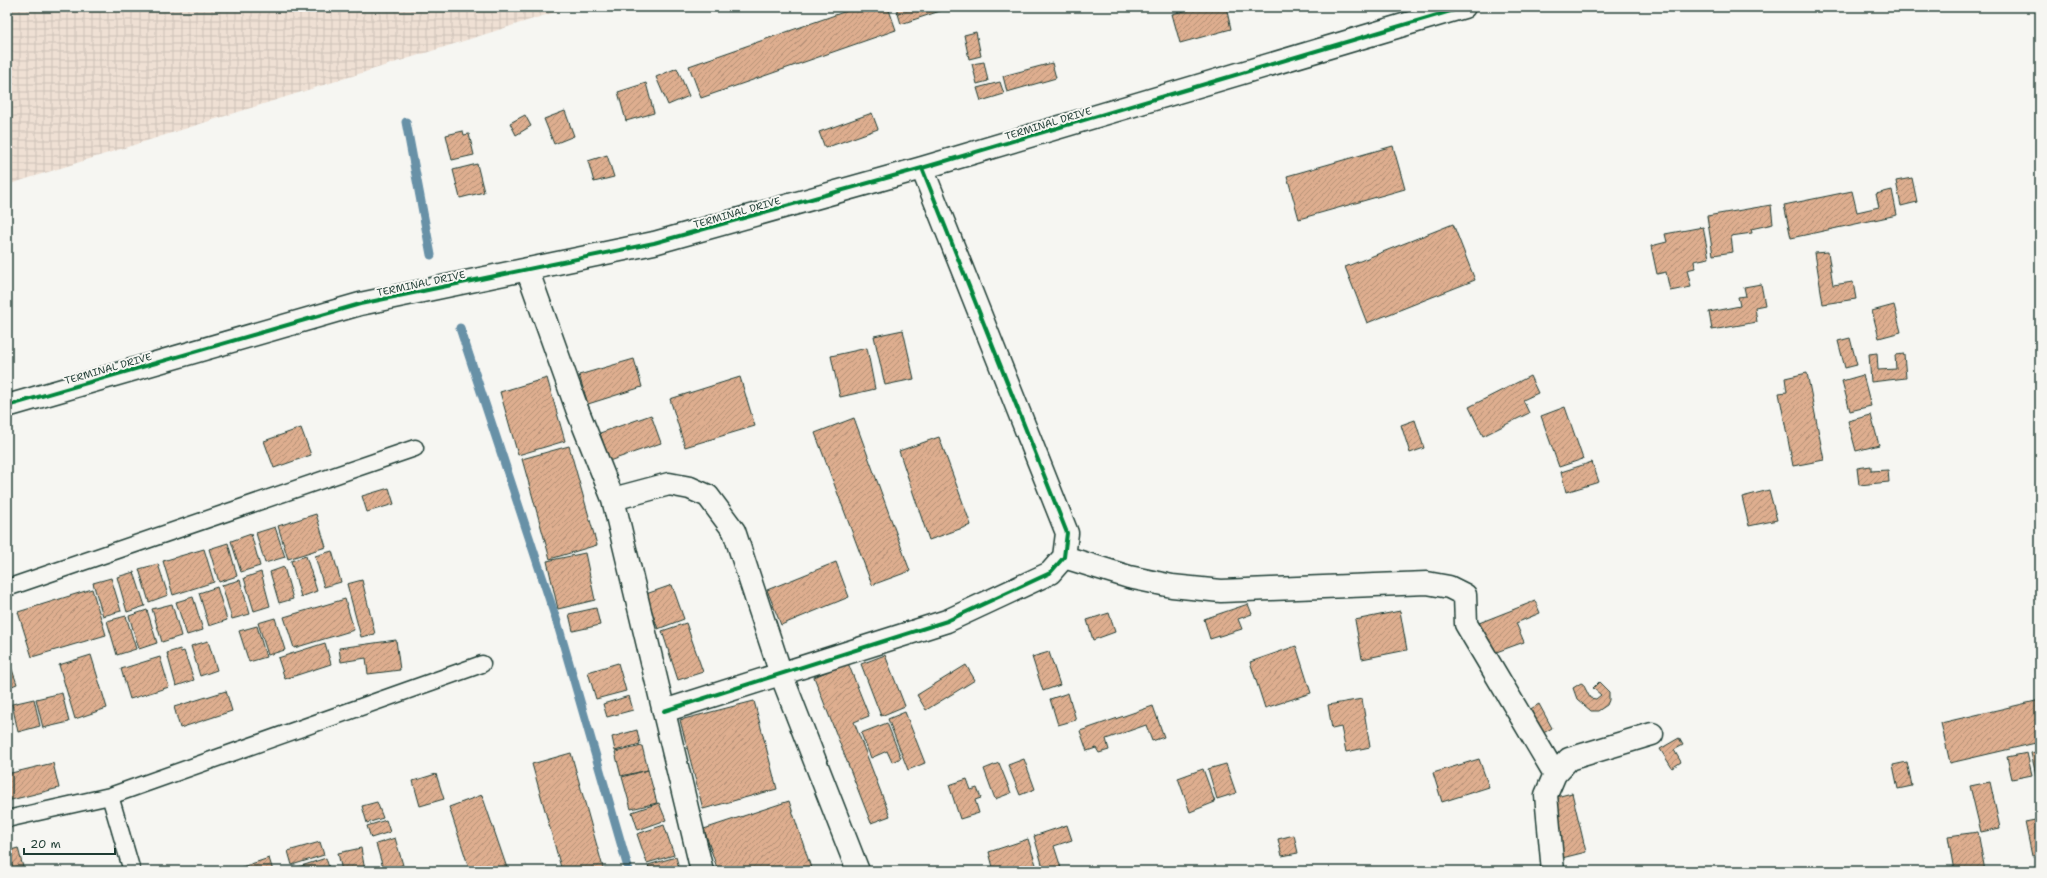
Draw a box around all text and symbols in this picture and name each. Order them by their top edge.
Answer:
street label: TERMINAL DRIVE [1003,104,1093,143]
street label: TERMINAL DRIVE [692,194,782,231]
street label: TERMINAL DRIVE [376,268,466,299]
street label: TERMINAL DRIVE [63,350,153,387]
scale bar [24,830,115,856]
text: 20 m [30,836,61,852]

